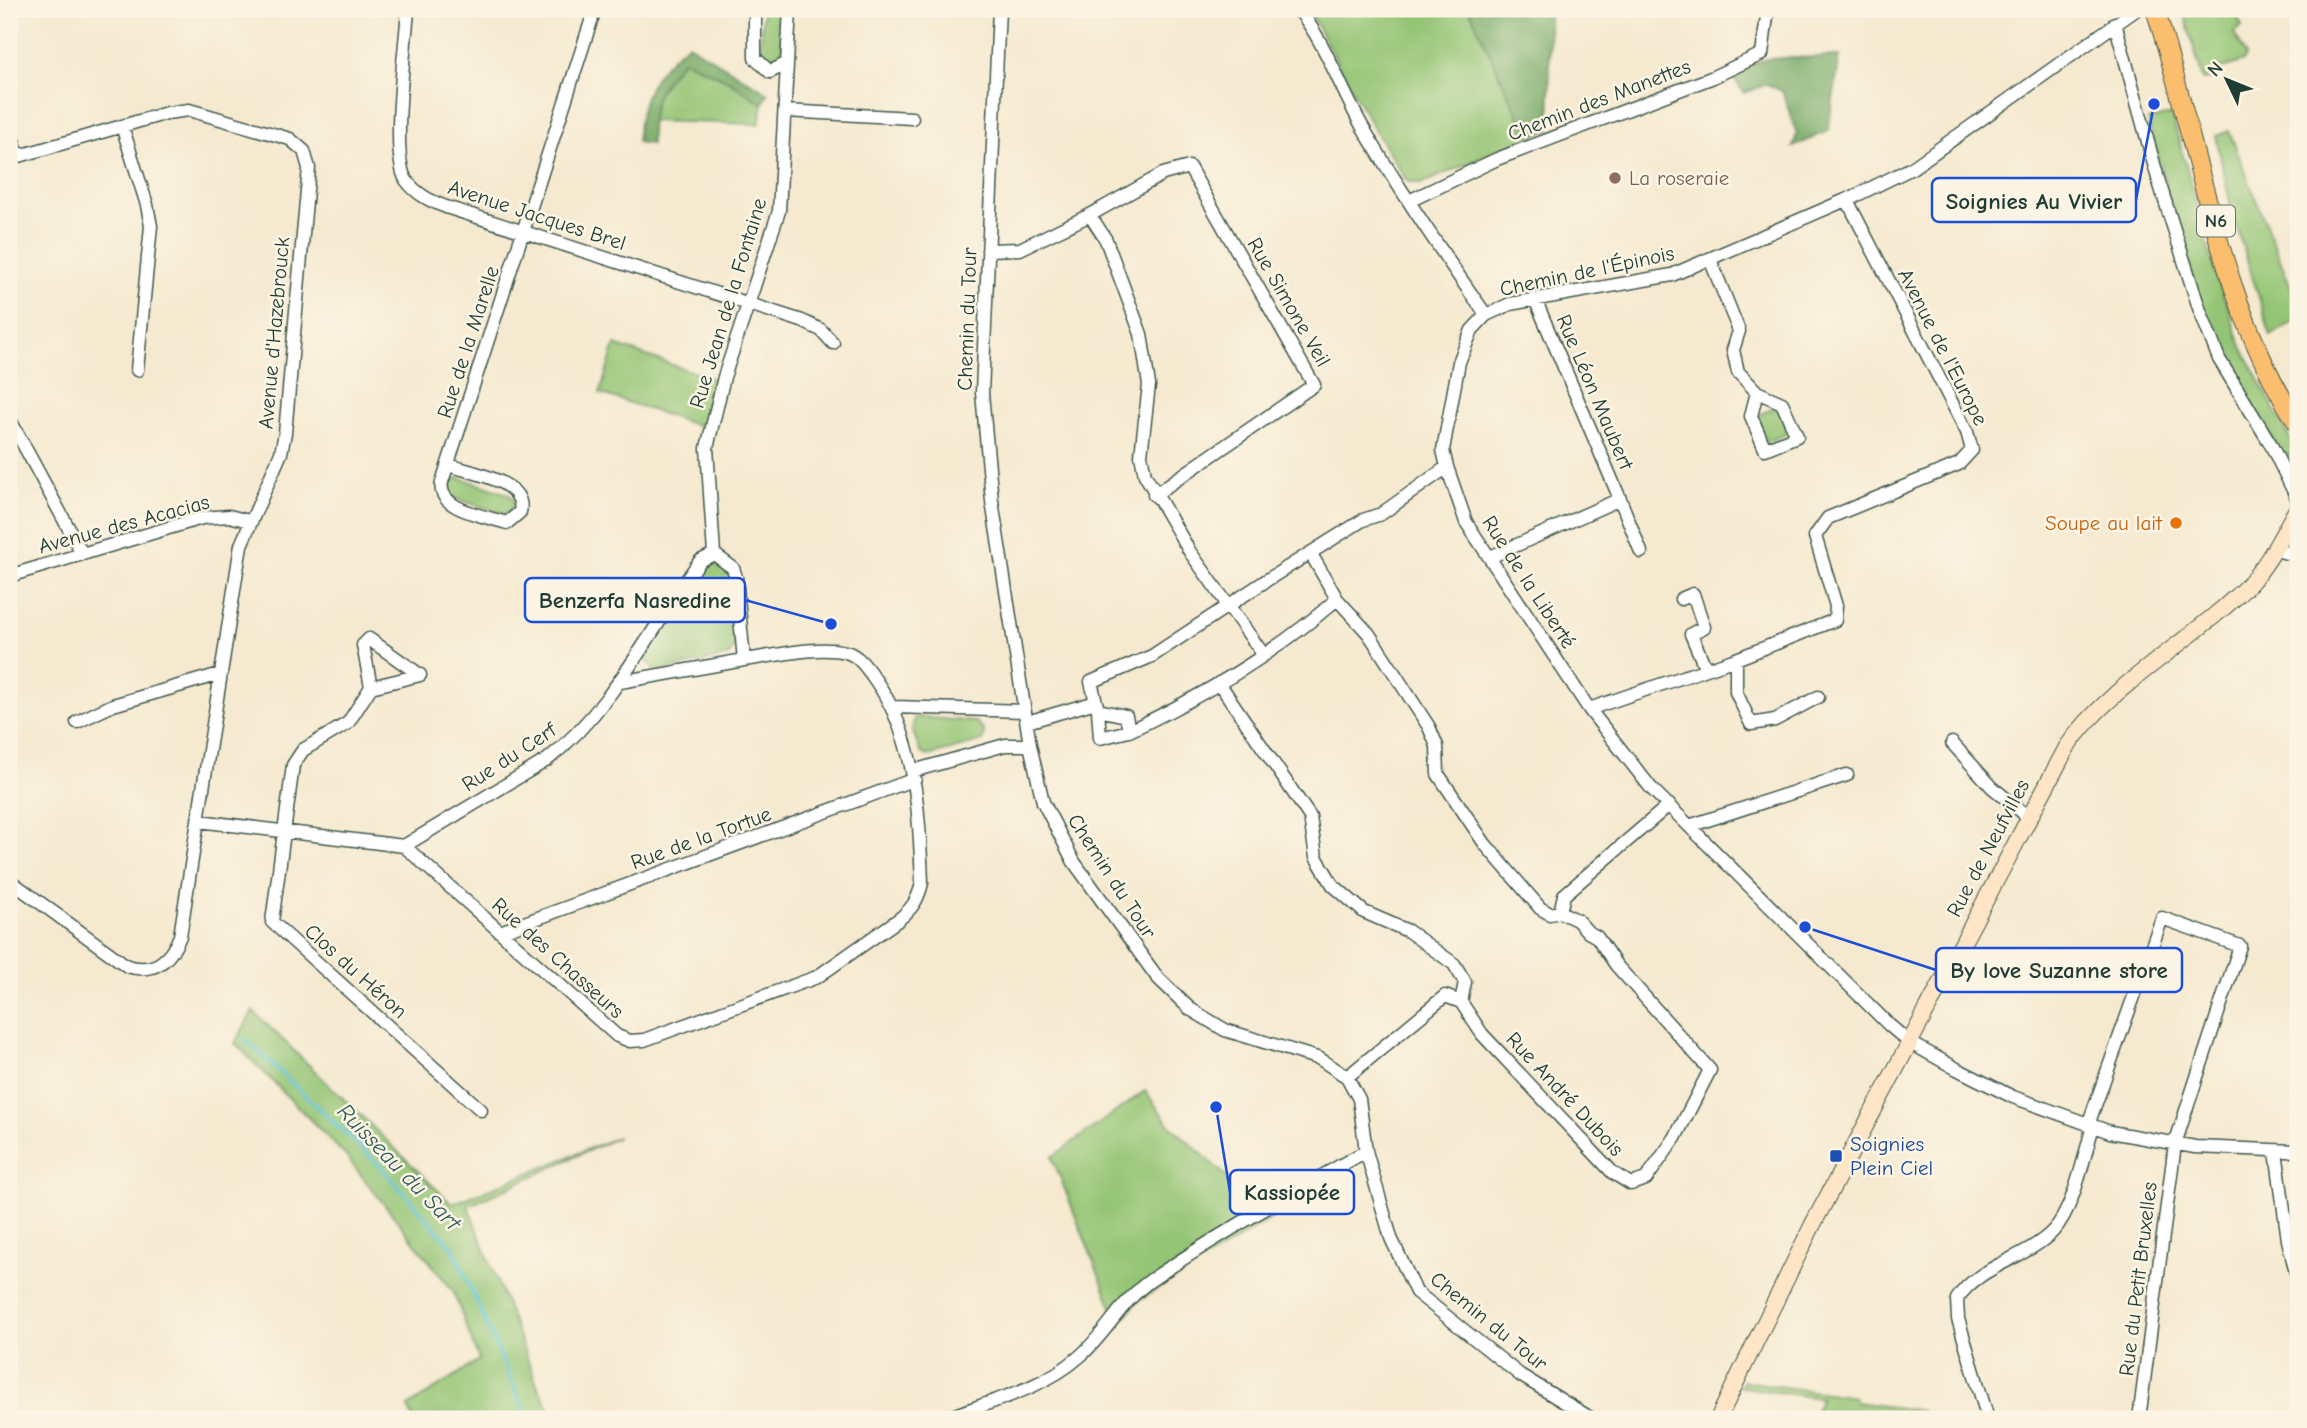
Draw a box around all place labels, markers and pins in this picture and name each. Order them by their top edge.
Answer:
place label: La roseraie [1629,166,1729,190]
marker: La roseraie [1607,170,1623,186]
callout: Soignies Au Vivier [1932,178,2136,222]
place label: Soupe au lait [2045,511,2163,535]
marker: Soupe au lait [2168,515,2184,531]
callout: Benzerfa Nasredine [525,578,745,622]
callout: By love Suzanne store [1936,948,2182,992]
place label: Soignies Plein Ciel [1850,1132,1933,1180]
marker: Soignies Plein Ciel [1828,1148,1844,1164]
callout: Kassiopée [1230,1170,1354,1214]

